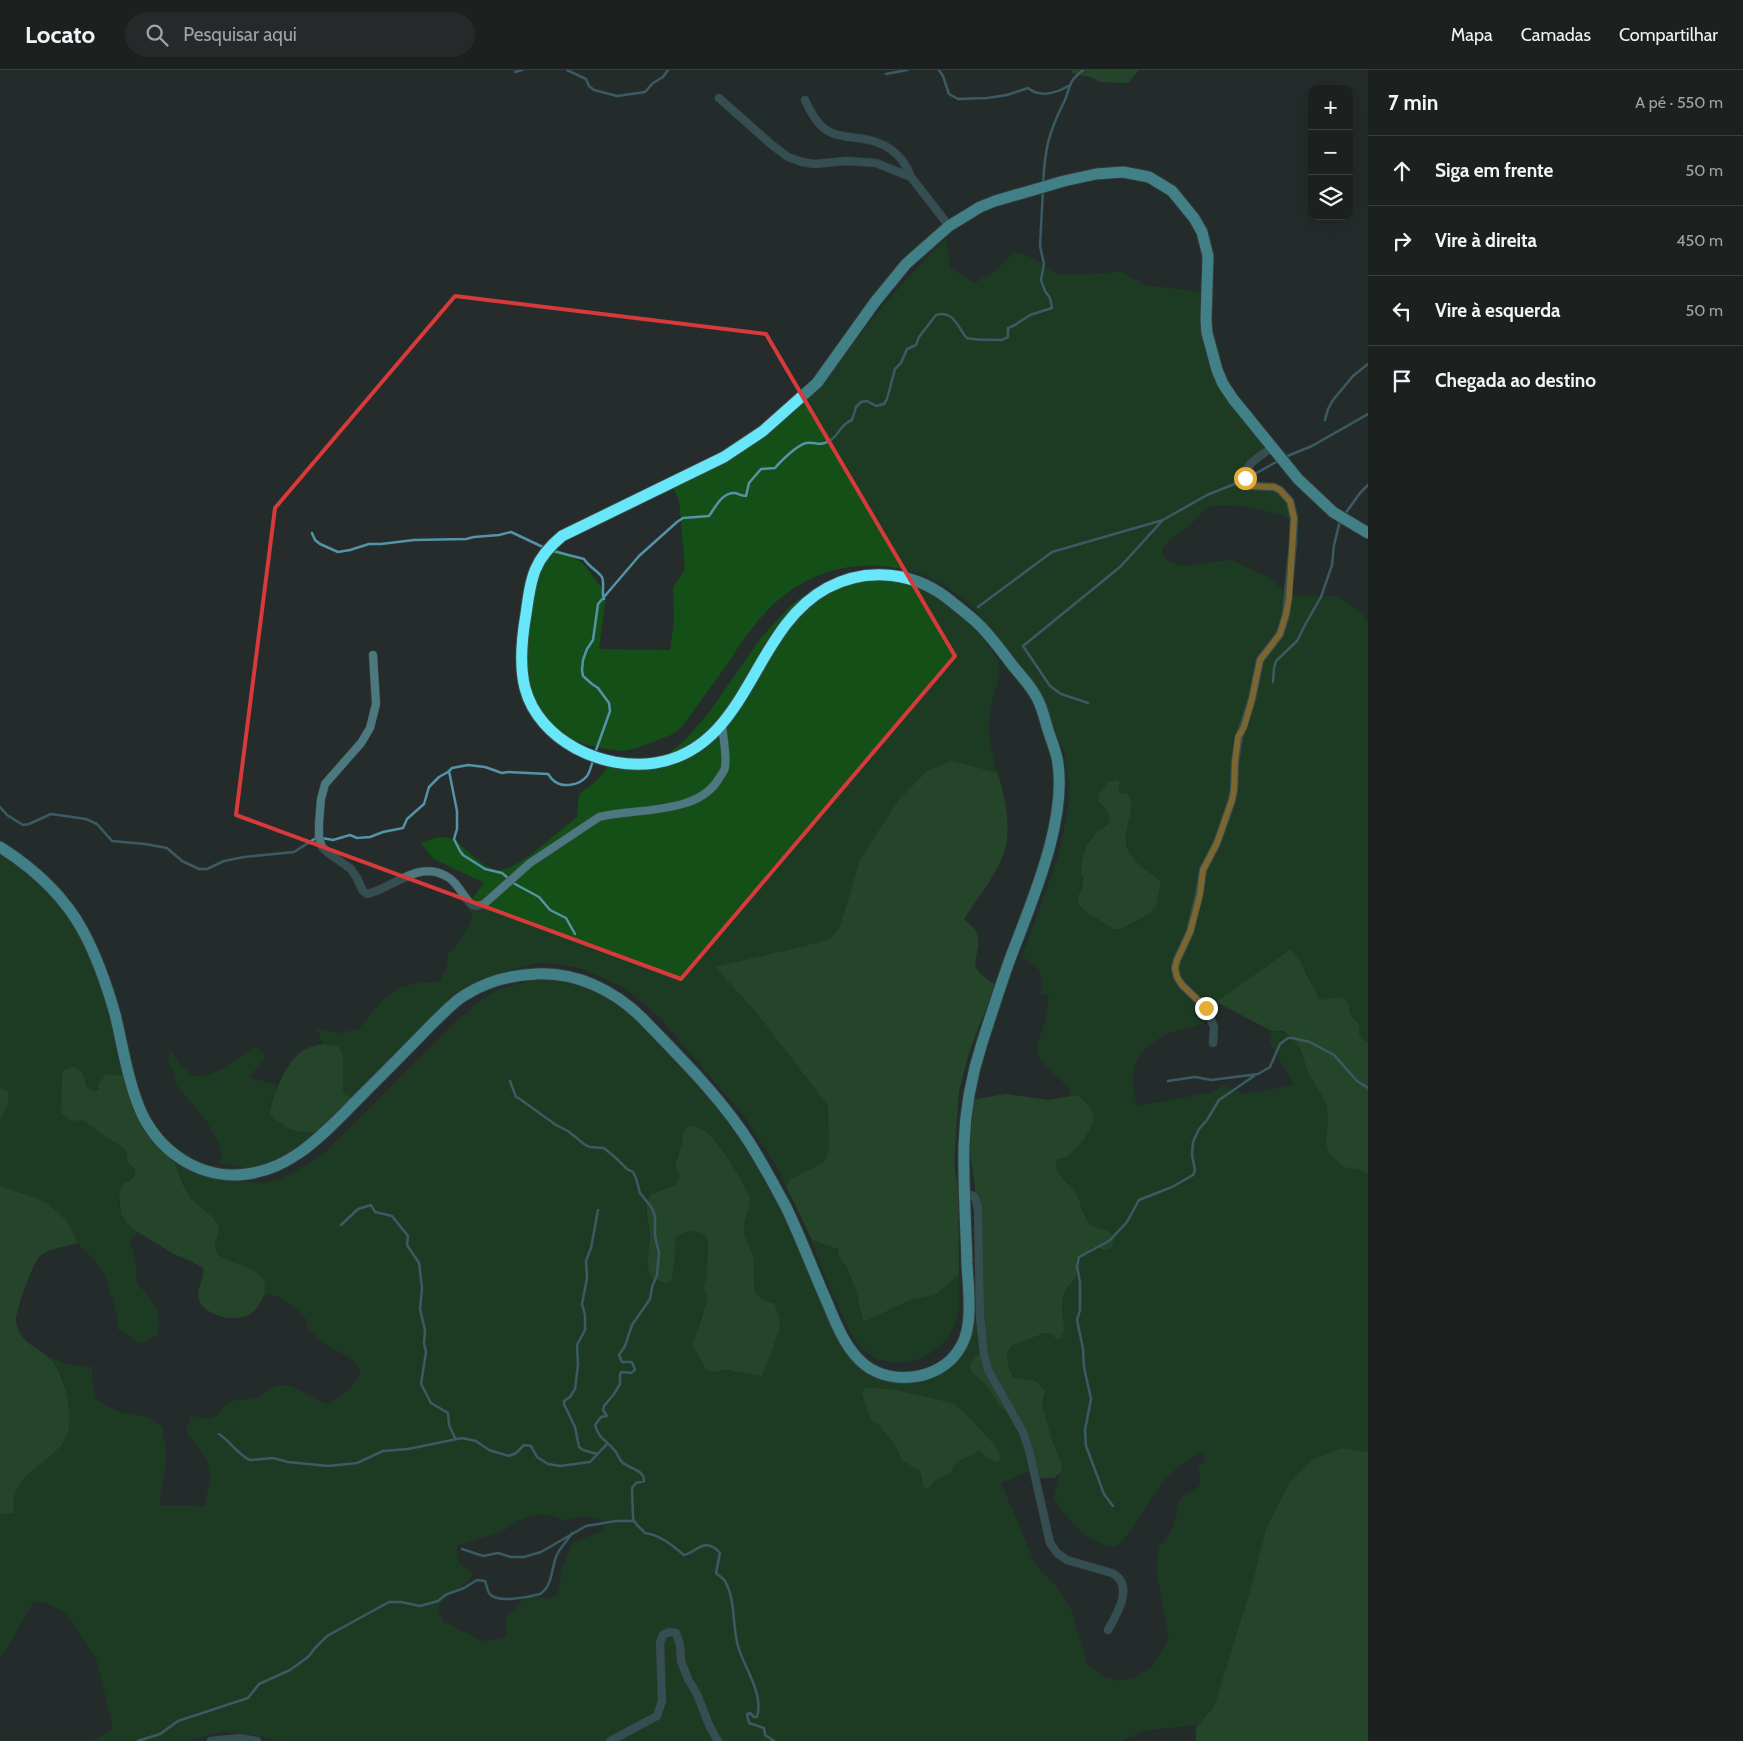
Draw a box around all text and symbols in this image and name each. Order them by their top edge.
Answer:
search box [125,12,475,57]
text: Locato [25,20,95,49]
icon: search [143,21,171,49]
text: Pesquisar aqui [183,23,297,46]
text: Mapa [1451,24,1493,46]
text: Camadas [1521,24,1591,46]
text: Compartilhar [1619,24,1718,46]
map controls [1308,85,1353,220]
button: + [1308,85,1353,130]
text: 7 min [1388,90,1438,115]
text: A pé · 550 m [1635,93,1723,112]
button: − [1308,130,1353,175]
icon: ahead [1388,157,1416,185]
text: Siga em frente [1435,159,1553,182]
text: 50 m [1686,161,1723,180]
button: layers [1308,175,1353,220]
icon: right [1388,227,1416,255]
text: Vire à direita [1435,229,1537,252]
text: 450 m [1676,231,1723,250]
icon: left [1388,297,1416,325]
text: Vire à esquerda [1435,299,1561,322]
text: 50 m [1686,301,1723,320]
icon: arrive [1388,367,1416,395]
text: Chegada ao destino [1435,369,1596,392]
route start [1234,467,1257,490]
route end [1195,997,1218,1020]

